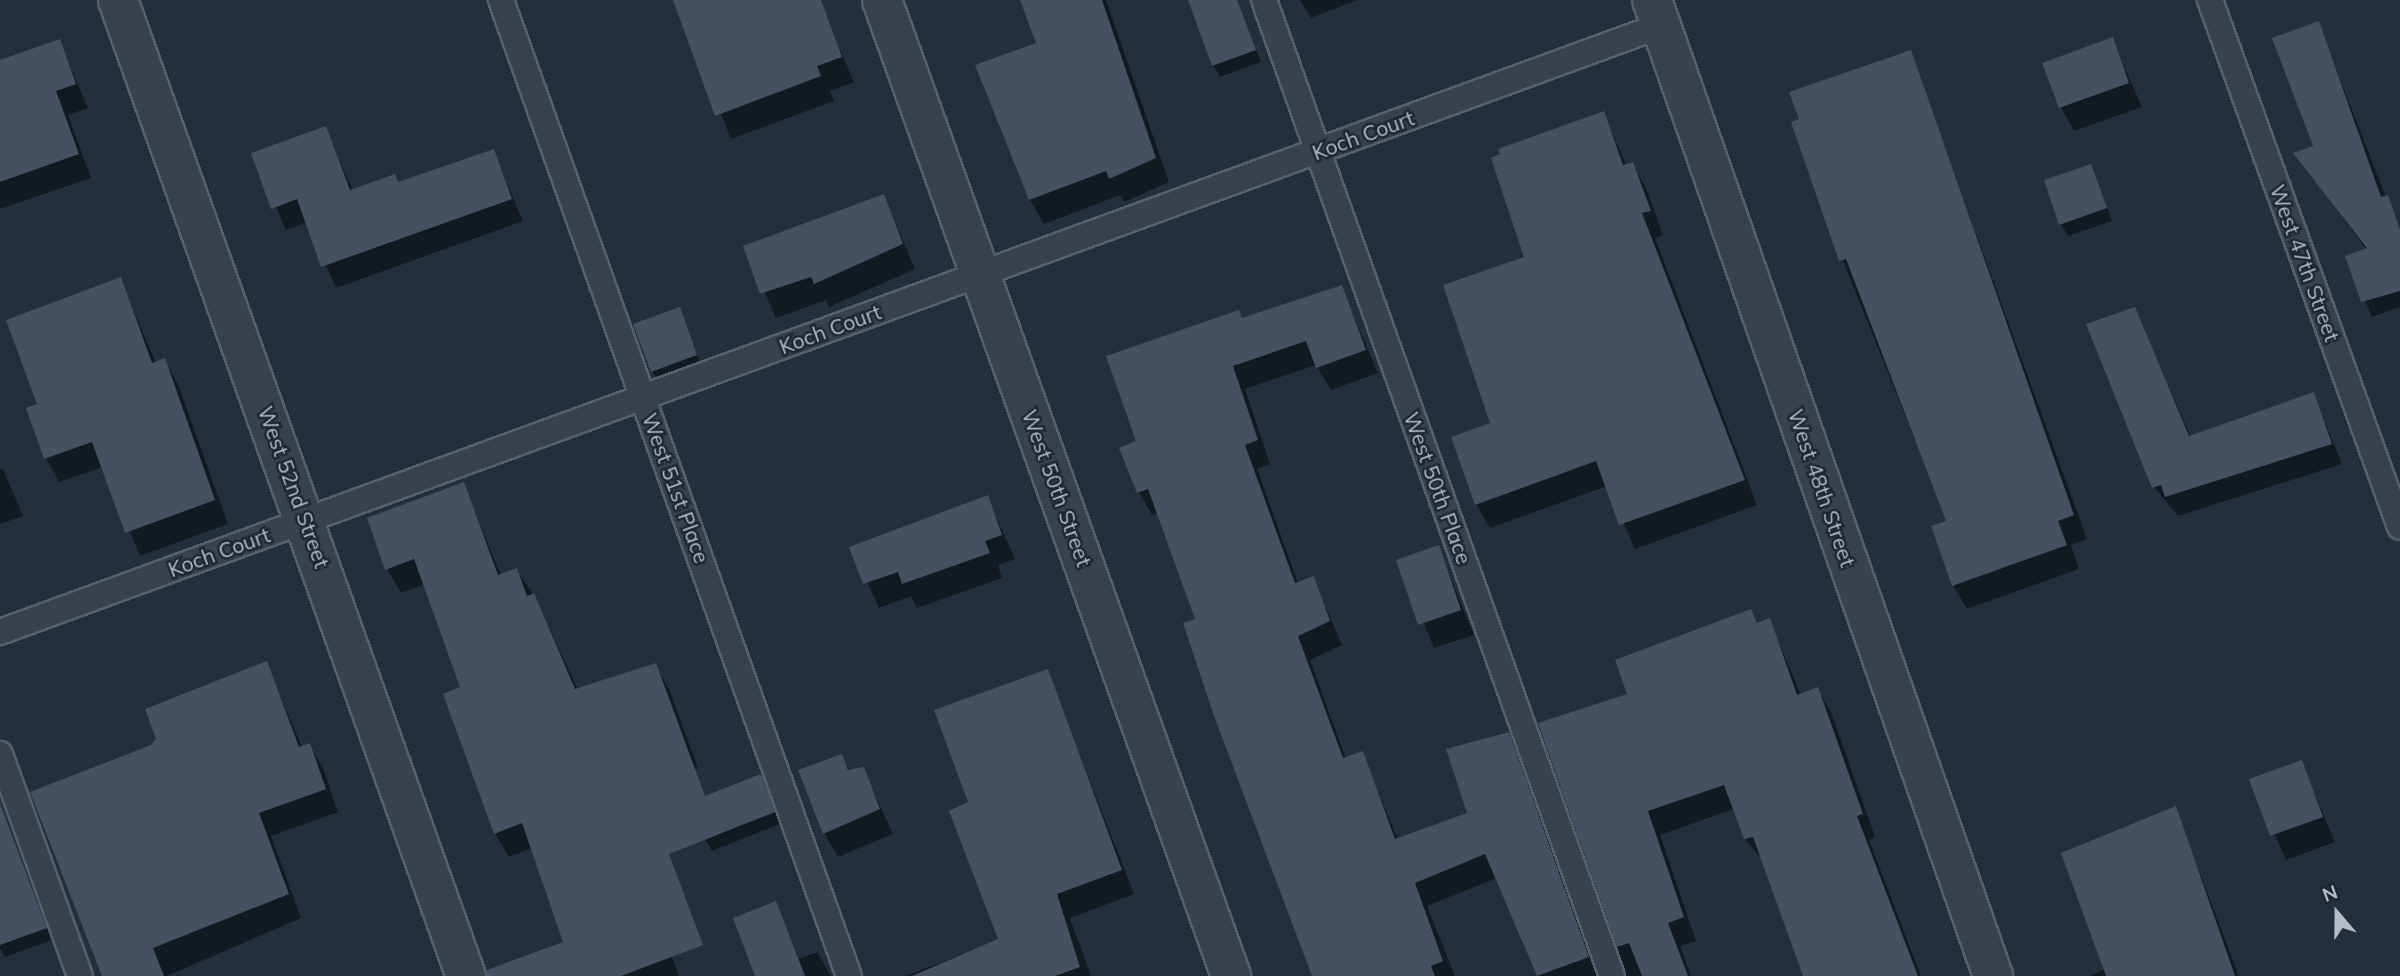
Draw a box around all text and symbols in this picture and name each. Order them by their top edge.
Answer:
street label: Koch Court [1309,105,1417,165]
street label: West 47th Street [2265,181,2345,345]
street label: Koch Court [776,299,884,359]
street label: West 52nd Street [253,403,335,571]
street label: West 50th Street [1017,406,1097,570]
street label: West 48th Street [1783,406,1861,570]
street label: West 51st Place [637,409,715,567]
street label: West 50th Place [1399,409,1477,567]
street label: Koch Court [165,522,273,582]
north arrow [2302,878,2372,948]
text: N [2319,880,2341,907]

